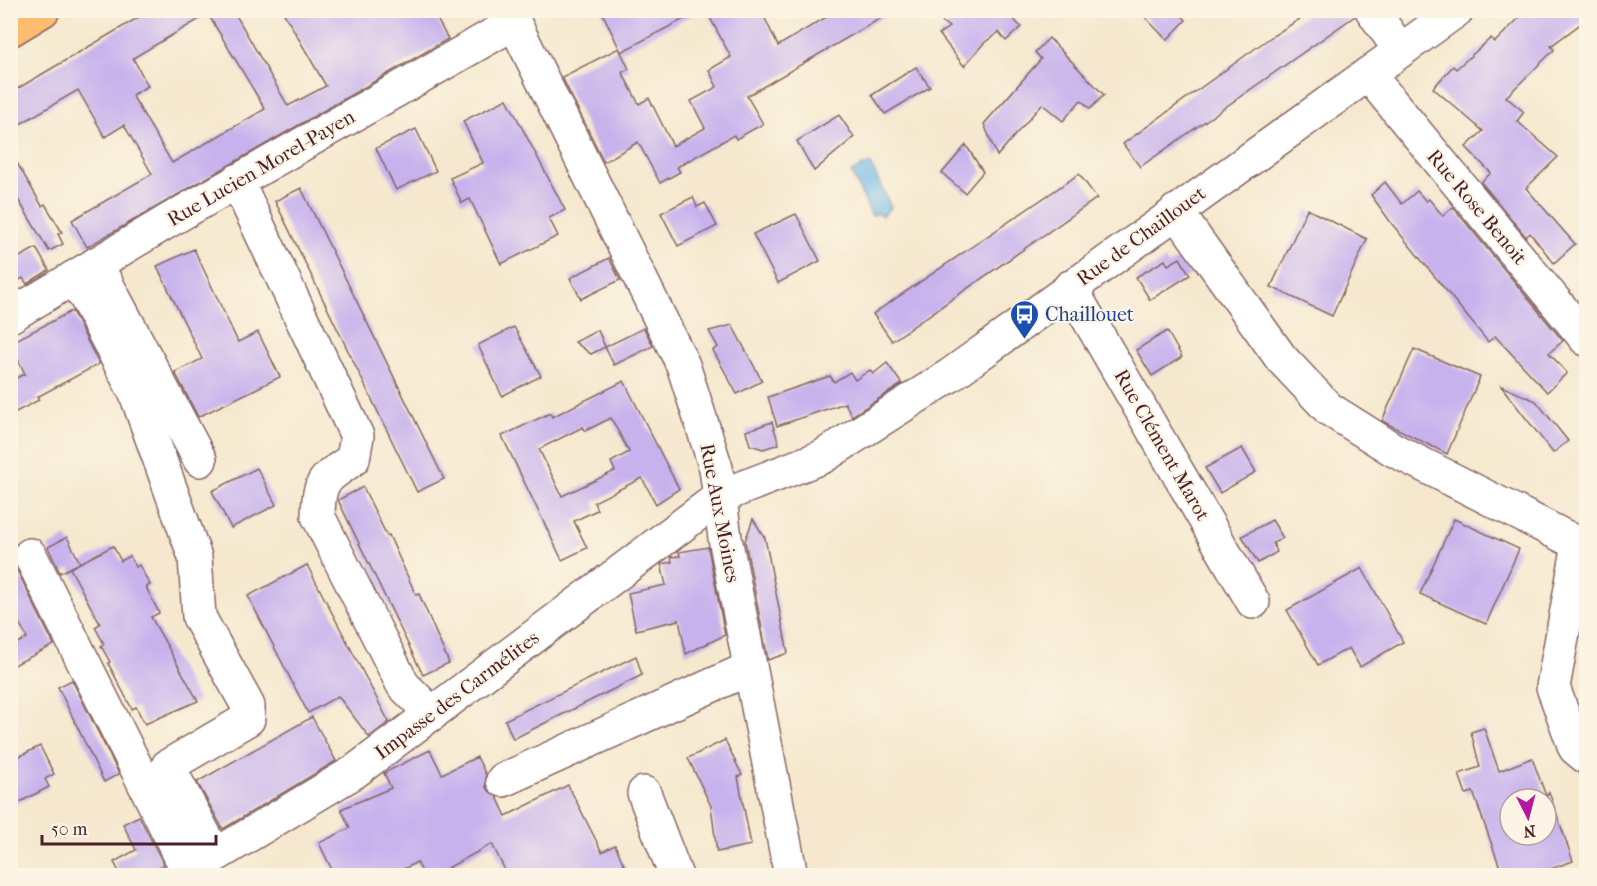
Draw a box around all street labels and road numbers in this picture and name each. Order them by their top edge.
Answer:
street label: Rue Lucien Morel-Payen [163,105,359,231]
street label: Rue Rose Benoit [1422,145,1532,269]
street label: Rue de Chaillouet [1072,182,1210,290]
street label: Rue Clément Marot [1109,365,1215,525]
street label: Rue Aux Moines [695,442,745,584]
street label: Impasse des Carmélites [371,626,543,764]

